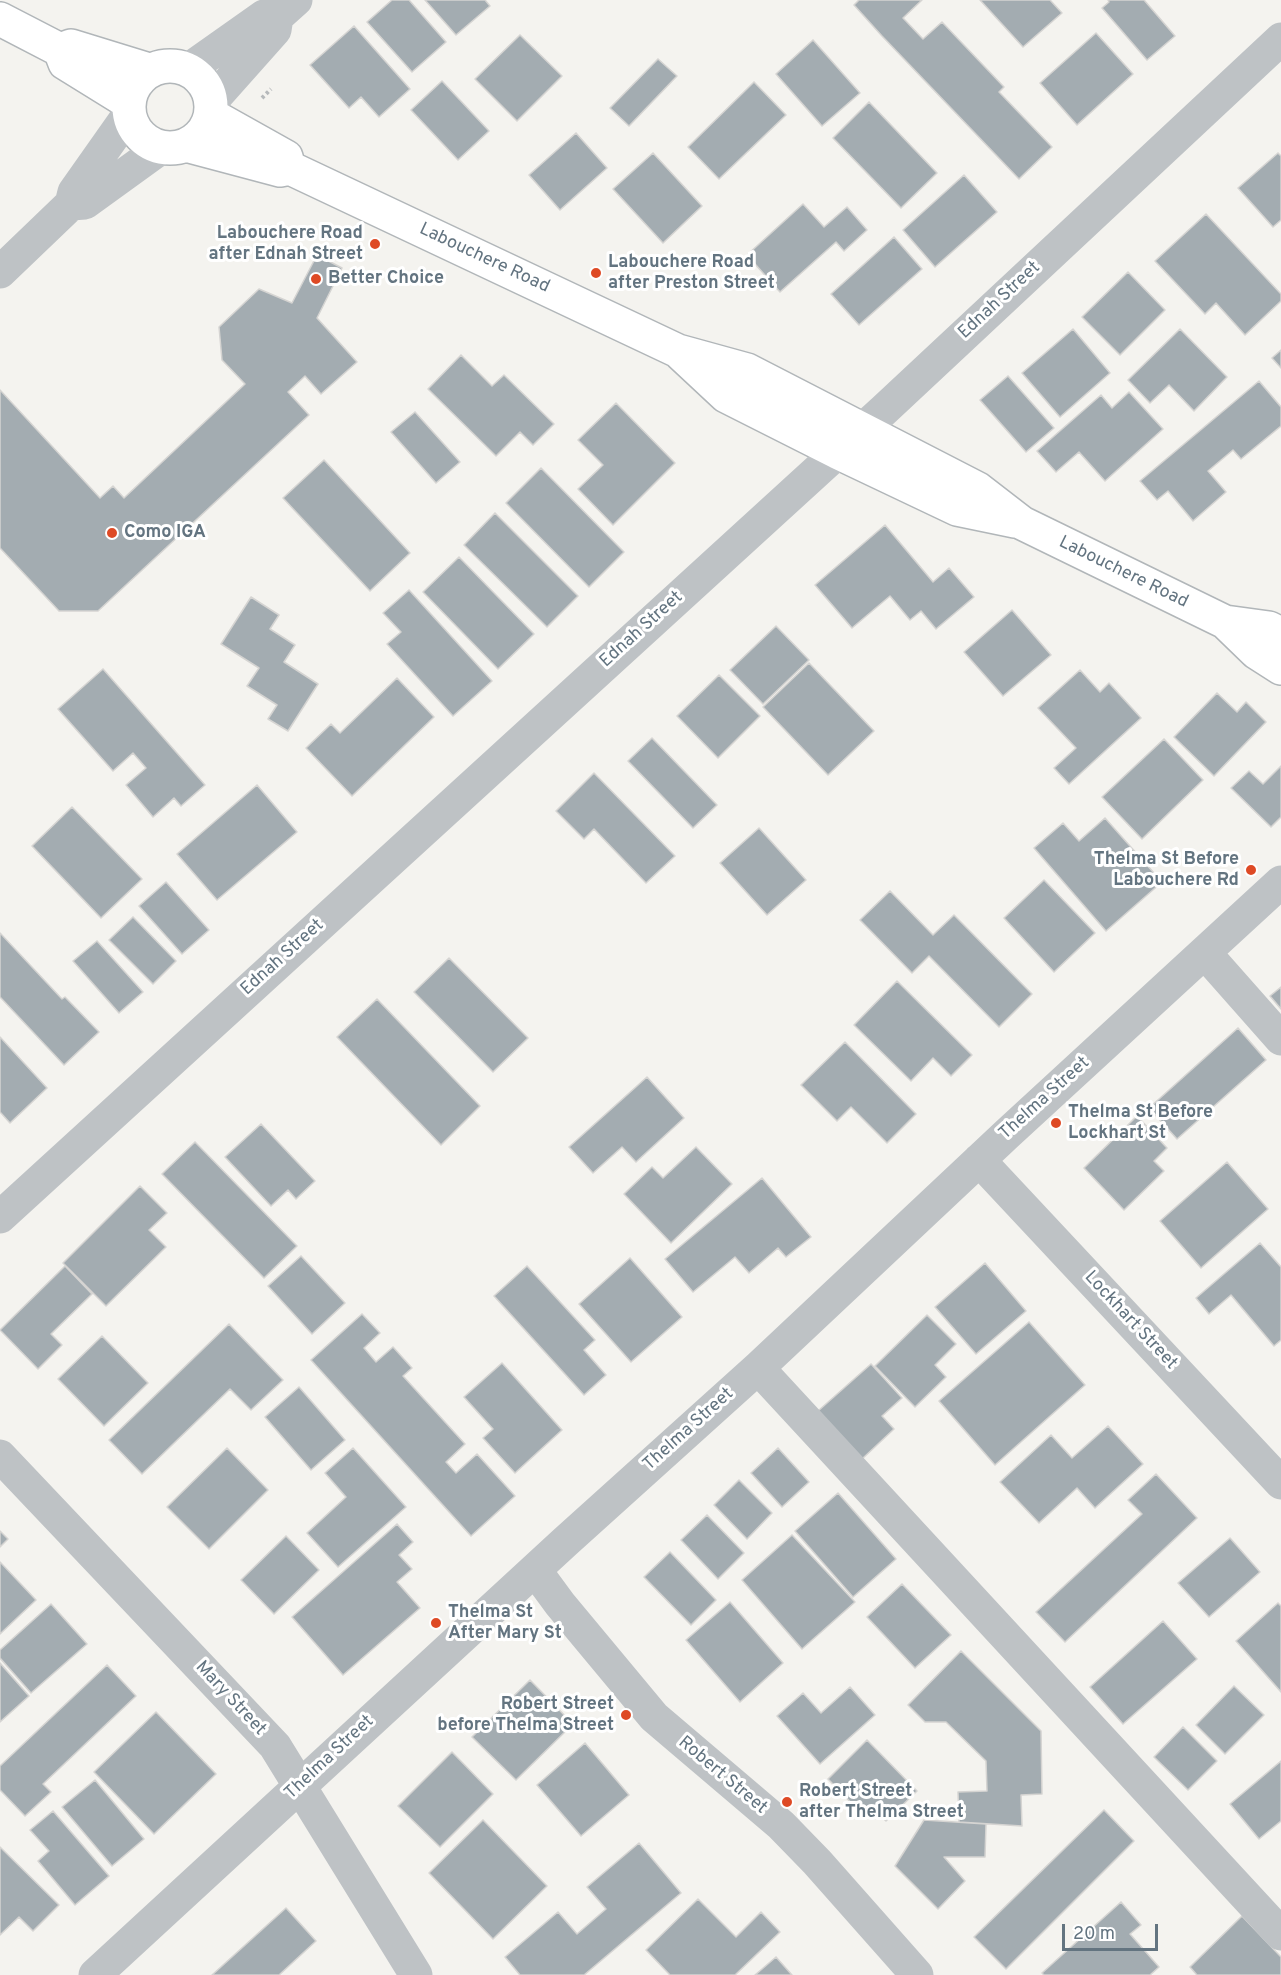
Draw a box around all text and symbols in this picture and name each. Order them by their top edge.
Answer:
street label: Labouchere Road [415,219,553,299]
place label: Labouchere Road after Ednah Street [209,223,363,266]
marker: Labouchere Road after Ednah Street [368,237,382,251]
place label: Labouchere Road after Preston Street [608,252,775,294]
street label: Ednah Street [955,258,1045,344]
marker: Labouchere Road after Preston Street [589,266,603,280]
place label: Better Choice [328,268,444,290]
marker: Better Choice [309,272,323,286]
place label: Como IGA [124,522,206,544]
marker: Como IGA [105,526,119,540]
street label: Labouchere Road [1055,532,1191,614]
street label: Ednah Street [596,587,688,673]
place label: Thelma St Before Labouchere Rd [1094,849,1239,892]
marker: Thelma St Before Labouchere Rd [1244,863,1258,877]
street label: Ednah Street [237,915,329,1001]
street label: Thelma Street [995,1053,1095,1145]
place label: Thelma St Before Lockhart St [1068,1102,1213,1144]
marker: Thelma St Before Lockhart St [1049,1116,1063,1130]
street label: Lockhart Street [1079,1267,1181,1375]
street label: Thelma Street [639,1384,739,1476]
place label: Thelma St After Mary St [448,1602,562,1644]
marker: Thelma St After Mary St [429,1616,443,1630]
street label: Mary Street [190,1657,270,1741]
place label: Robert Street before Thelma Street [437,1694,614,1736]
marker: Robert Street before Thelma Street [619,1708,633,1722]
street label: Thelma Street [281,1711,379,1805]
street label: Robert Street [673,1732,771,1820]
place label: Robert Street after Thelma Street [799,1781,964,1824]
marker: Robert Street after Thelma Street [780,1795,794,1809]
scale bar [1065,1912,1161,1950]
text: 20 m [1073,1923,1115,1946]

